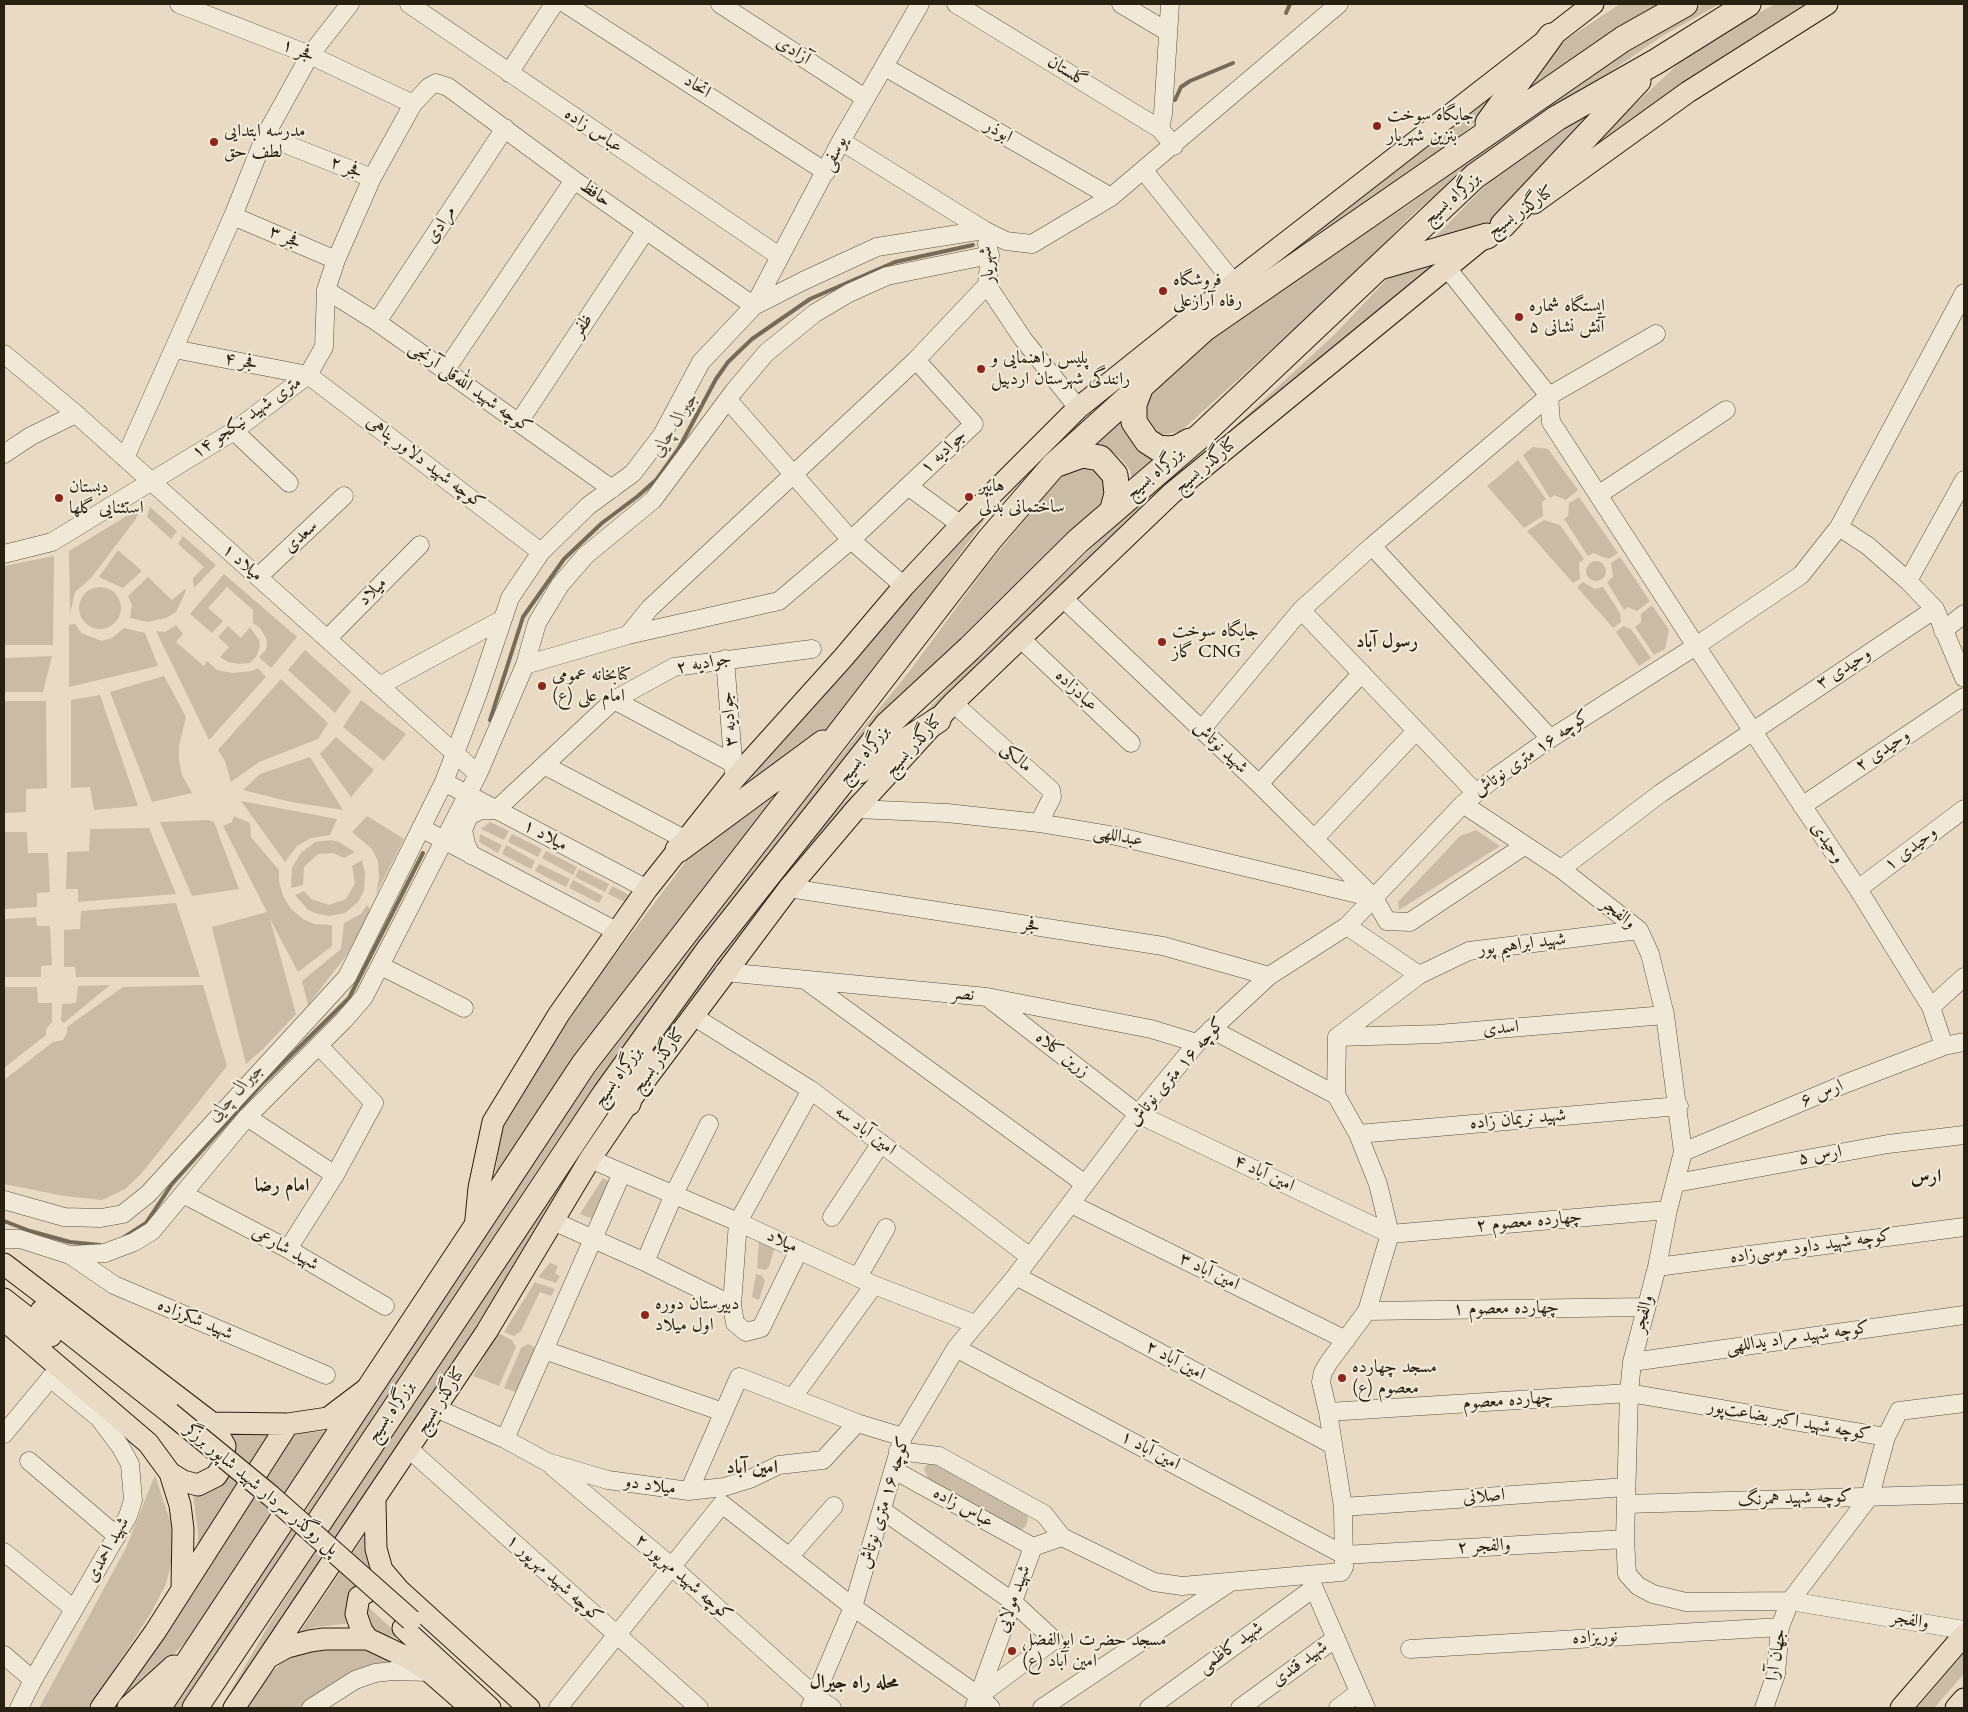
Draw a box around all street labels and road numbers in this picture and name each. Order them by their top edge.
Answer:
street label: آزادی [772,32,814,70]
street label: فجر ۱ [278,35,318,67]
street label: گلستان [1043,51,1091,93]
street label: اتحاد [680,70,714,104]
street label: عباس زاده [560,104,626,158]
street label: ابوذر [980,115,1016,149]
street label: یوسفی [817,133,853,175]
street label: فجر ۲ [327,152,365,184]
street label: بزرگراه بسیج [1419,168,1485,230]
street label: حافظ [575,175,615,213]
street label: کنارگذر بسیج [1484,181,1558,243]
street label: مرادی [421,202,461,248]
street label: فجر ۳ [265,221,305,255]
street label: شهریار [975,245,1001,285]
street label: ظفر [568,310,598,342]
street label: کوچه شهید الله‌قلی آرنجی [404,337,536,439]
street label: فجر ۴ [223,348,259,376]
street label: ۱۴ متری شهید نیکجو [188,372,306,464]
street label: کوچه شهید دلاور پناهی [362,411,488,515]
street label: جوادیه ۱ [916,425,972,479]
street label: کنارگذر بسیج [1170,433,1242,499]
street label: بزرگراه بسیج [1122,443,1188,505]
street label: سعدی [279,516,323,558]
street label: میلاد ۱ [217,539,267,587]
street label: میلاد [354,573,392,611]
street label: وحیدی ۳ [1813,643,1875,695]
street label: جوادیه ۲ [675,649,733,679]
street label: عبادزاده [1050,666,1102,716]
street label: جوادیه ۳ [717,690,743,748]
street label: کوچه ۱۶ متری نوتاش [1470,706,1594,802]
street label: کنارگذر بسیج [880,710,948,782]
street label: شهید نوتاش [1188,717,1252,779]
street label: بزرگراه بسیج [834,721,894,789]
street label: وحیدی ۲ [1852,725,1914,777]
street label: مالکی [996,738,1036,778]
street label: میلاد ۱ [519,815,571,857]
street label: وحیدی [1805,818,1849,868]
street label: عبداللهی [1092,822,1144,852]
street label: وحیدی ۱ [1880,822,1942,876]
street label: والفجر [1596,894,1640,934]
street label: فجر [1020,914,1042,938]
street label: شهید ابراهیم پور [1477,929,1567,961]
street label: نصر [951,983,975,1007]
street label: کوچه ۱۶ متری نوتاش [1124,1013,1230,1131]
street label: اسدی [1482,1017,1520,1041]
street label: کنارگذر بسیج [627,1024,691,1098]
street label: زرین کلاه [1031,1027,1093,1083]
street label: بزرگراه بسیج [589,1042,647,1112]
street label: ارس ۶ [1797,1075,1847,1113]
street label: امین آباد سه [830,1101,900,1161]
street label: شهید نریمان زاده [1469,1105,1567,1135]
street label: ارس ۵ [1796,1142,1844,1170]
street label: ۴ امین آباد [1230,1151,1298,1197]
street label: چهارده معصوم ۲ [1475,1207,1583,1237]
street label: شهید شارعی [248,1222,322,1276]
street label: میلاد [763,1225,801,1259]
street label: کوچه شهید داود موسی‌زاده [1729,1225,1893,1269]
street label: ۳ امین آباد [1175,1248,1243,1296]
street label: والفجر [1629,1293,1659,1335]
street label: شهید شکرزاده [154,1294,236,1346]
street label: چهارده معصوم ۱ [1453,1297,1559,1321]
street label: کوچه شهید مراد یداللهی [1725,1317,1871,1359]
street label: ۲ امین آباد [1142,1336,1208,1386]
street label: کنارگذر بسیج [411,1363,471,1439]
street label: بزرگراه بسیج [363,1377,419,1447]
street label: چهارده معصوم [1462,1387,1554,1415]
street label: کوچه شهید اکبر بضاعت‌پور [1706,1396,1872,1446]
street label: پل روگذر سردار شهید شاپور برزگر [180,1419,342,1561]
street label: ۱ امین آباد [1117,1426,1183,1476]
street label: کوچه ۱۶ متری نوتاش [855,1434,915,1572]
street label: میلاد دو [623,1472,677,1500]
street label: عباس زاده [929,1483,997,1533]
street label: اصلانی [1462,1485,1506,1509]
street label: کوچه شهید همرنگ [1737,1486,1853,1512]
street label: شهید احمدی [81,1514,135,1586]
street label: کوچه شهید مهرپور ۱ [501,1530,607,1628]
street label: کوچه شهید مهرپور ۲ [630,1530,736,1626]
street label: والفجر ۲ [1457,1535,1511,1559]
street label: شهید مولایی [992,1562,1036,1636]
street label: والفجر [1889,1607,1931,1635]
street label: شهید کاظمی [1194,1617,1268,1679]
street label: نوریزاده [1572,1626,1618,1650]
street label: جهان آرا [1762,1627,1792,1683]
street label: شهید قندی [1268,1636,1332,1692]

